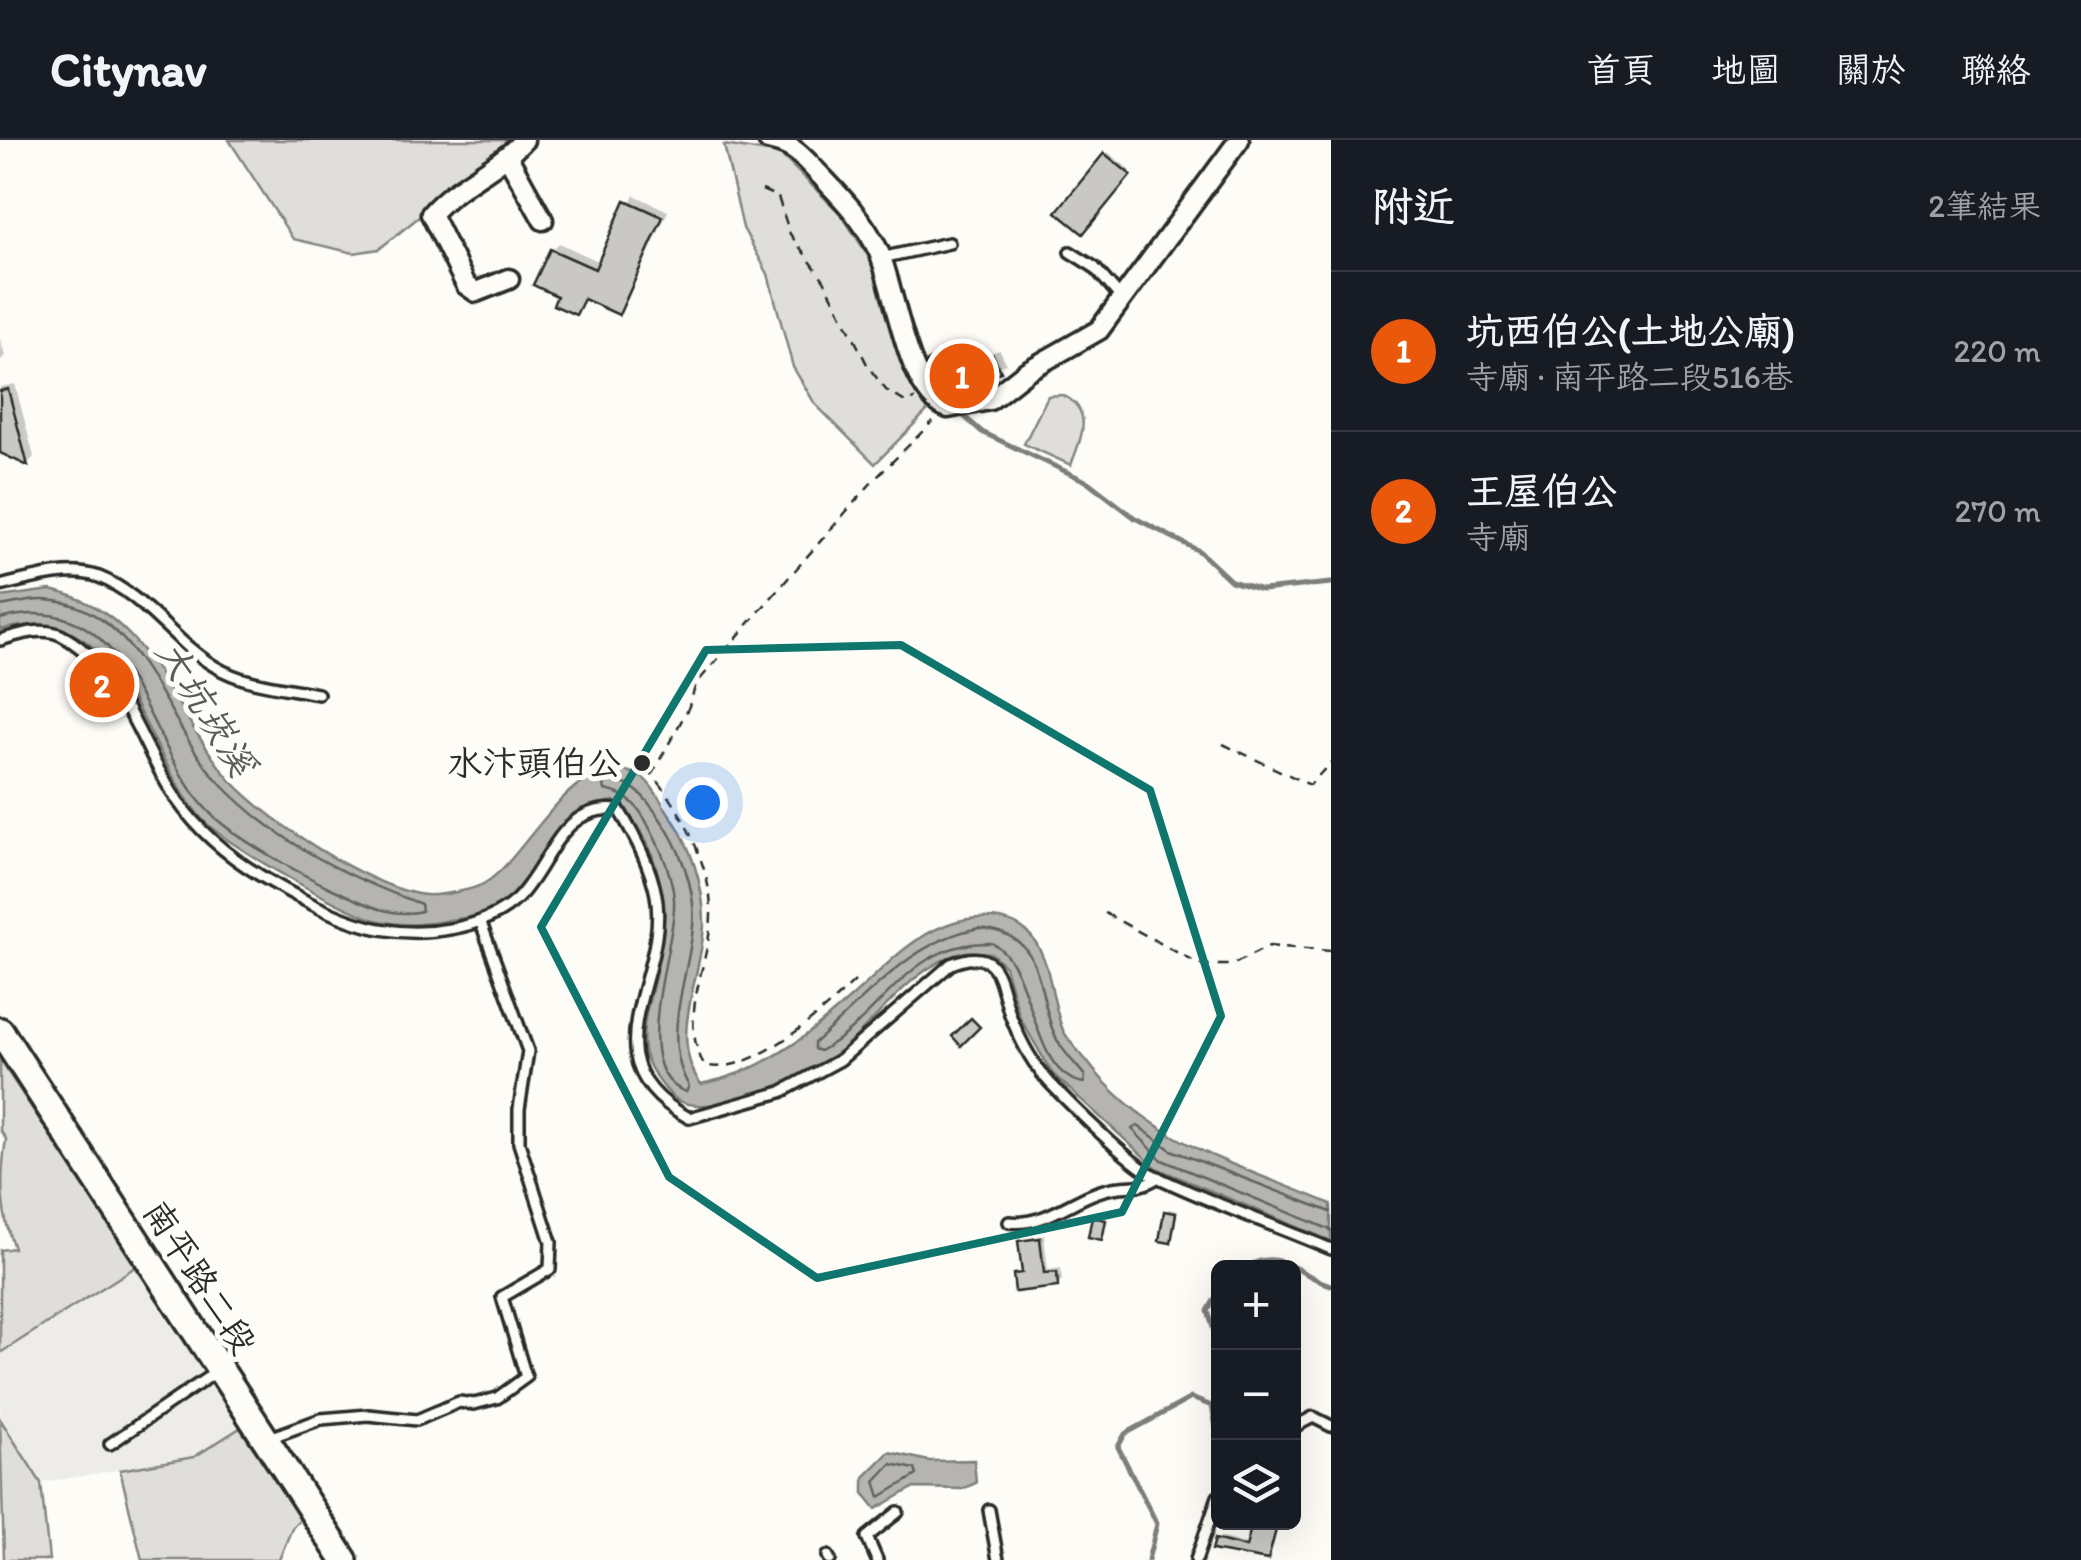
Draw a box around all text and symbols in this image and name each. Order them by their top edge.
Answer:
text: Citynav [50,40,207,98]
text: 首頁 [1586,49,1656,91]
text: 地圖 [1711,49,1781,91]
text: 關於 [1836,49,1906,91]
text: 聯絡 [1961,49,2031,91]
text: 附近 [1371,181,1455,232]
text: 2筆結果 [1928,187,2041,225]
text: 坑西伯公(土地公廟) [1466,308,1795,354]
text: 1 [1396,332,1411,370]
text: 220 m [1954,332,2041,370]
pin: 1 [930,338,994,414]
text: 寺廟 · 南平路二段516巷 [1466,358,1793,396]
text: 王屋伯公 [1466,468,1618,514]
text: 2 [1395,492,1412,530]
text: 270 m [1954,492,2041,530]
text: 寺廟 [1466,518,1530,556]
water label: 大坑崁溪 [146,631,267,786]
pin: 2 [70,648,134,722]
place label: 水汴頭伯公 [447,742,622,784]
marker: 水汴頭伯公 [631,752,653,774]
your location [677,777,728,828]
street label: 南平路二段 [135,1192,265,1362]
map controls [1211,1260,1301,1530]
button: + [1211,1260,1301,1350]
button: − [1211,1350,1301,1440]
button: layers [1211,1440,1301,1530]

